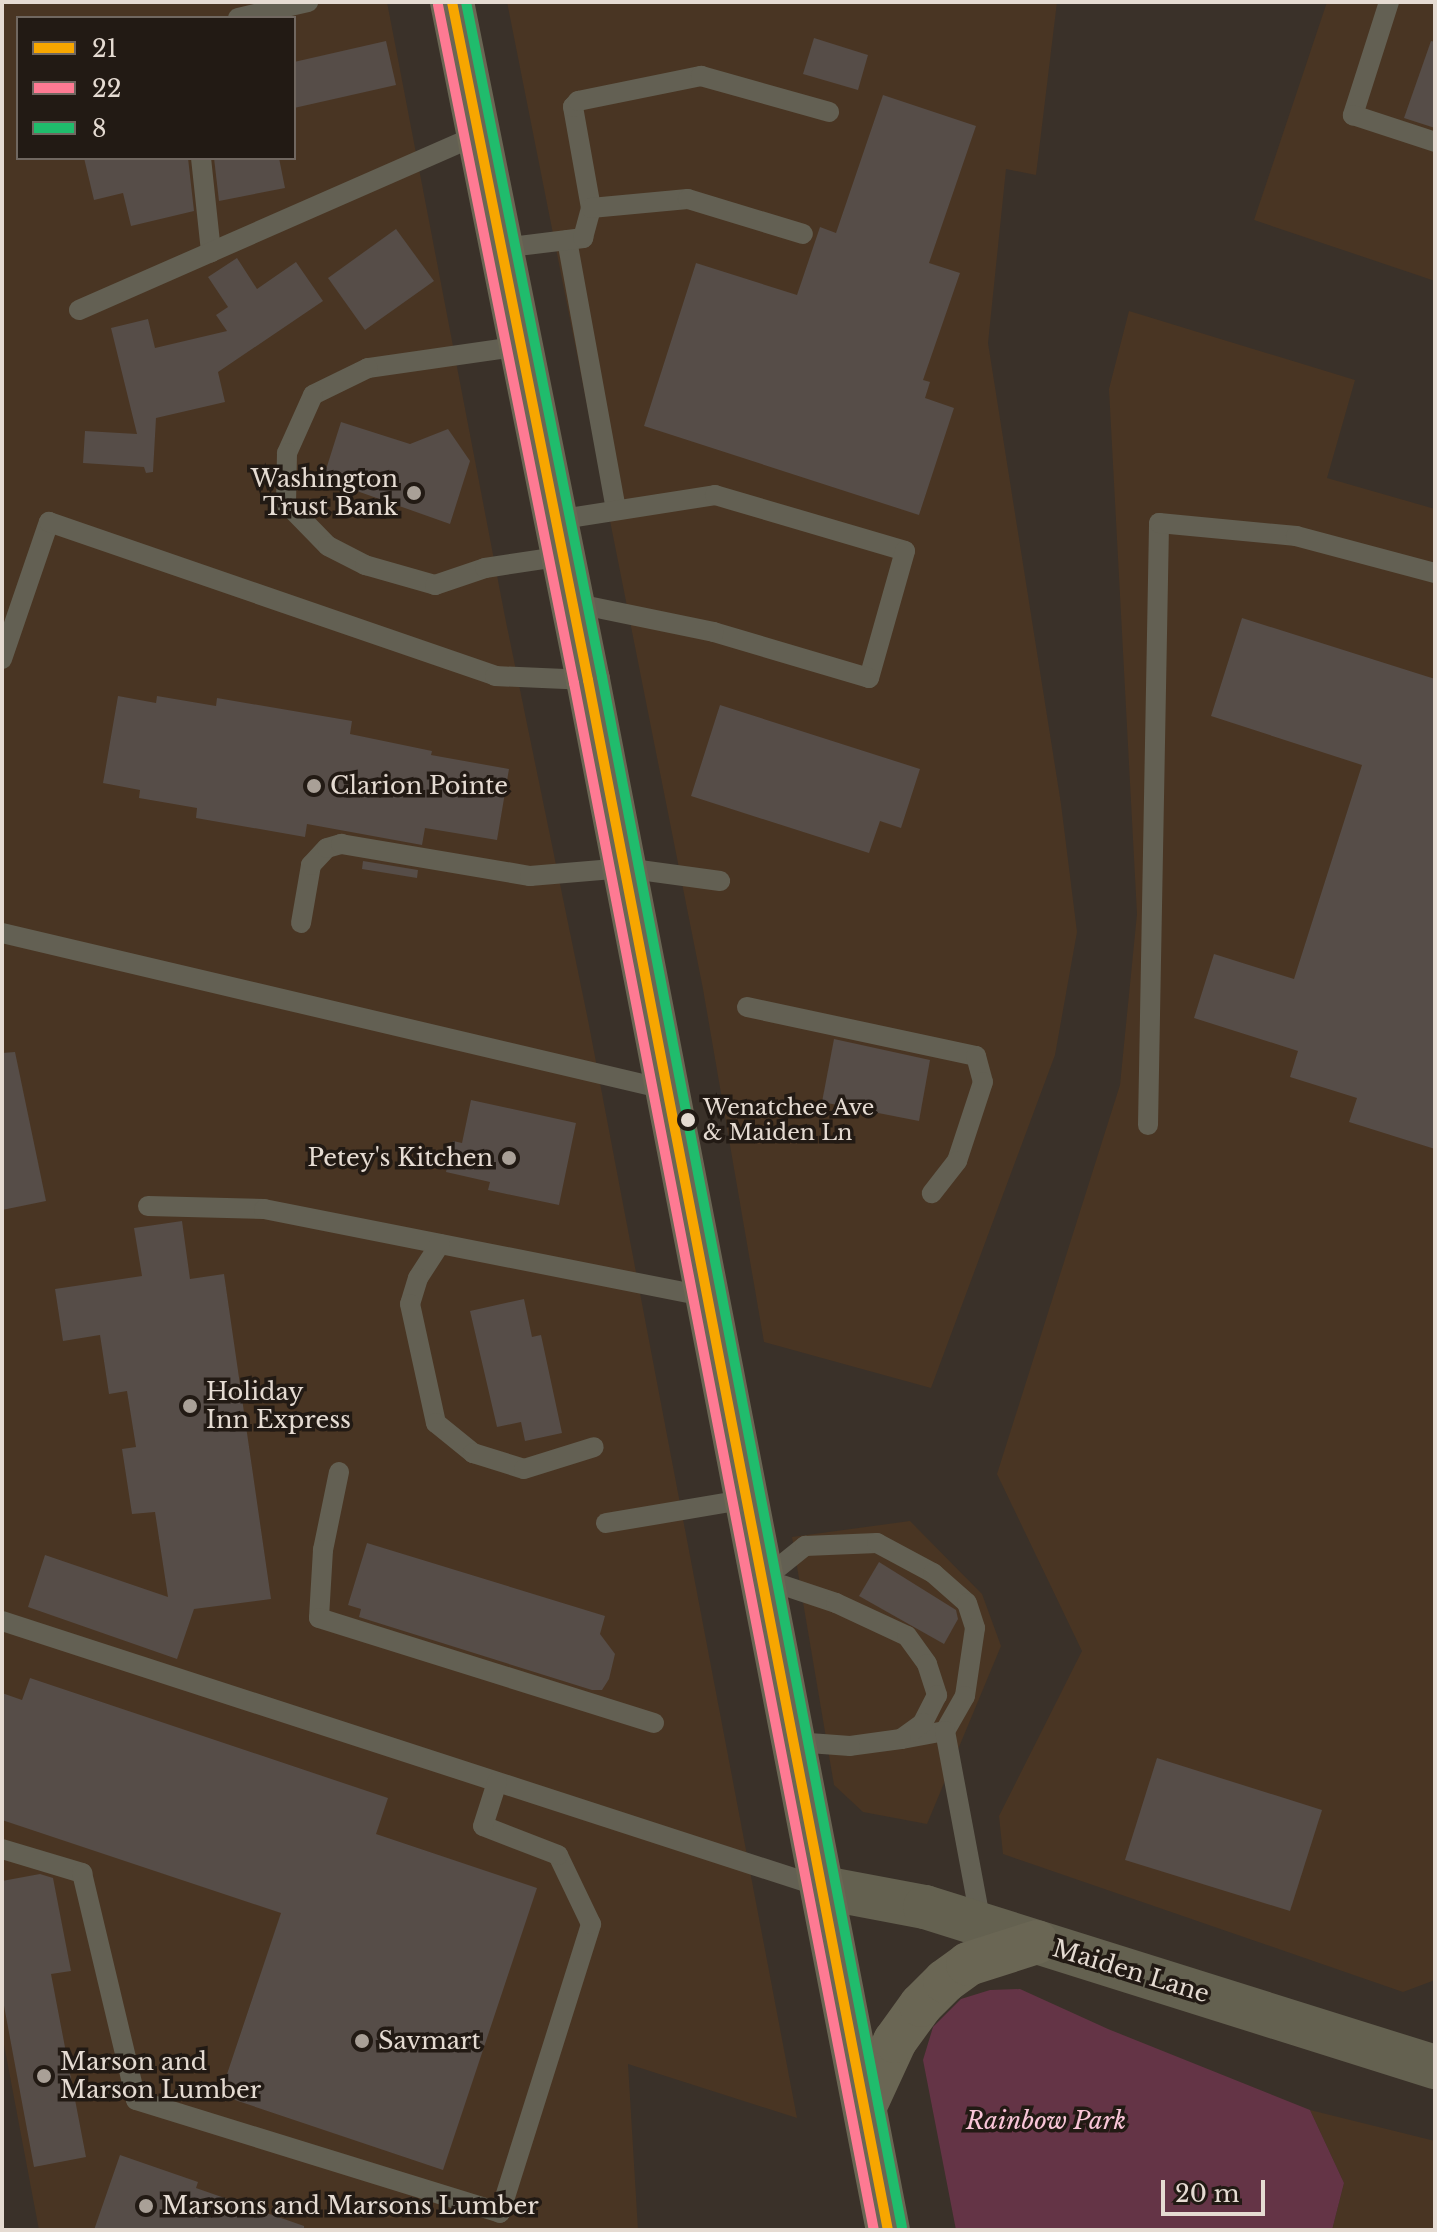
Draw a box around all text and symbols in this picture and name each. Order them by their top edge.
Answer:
legend [16,16,296,160]
text: 21 [92,34,118,63]
text: 22 [92,74,122,103]
text: 8 [92,114,107,143]
place label: Washington Trust Bank [251,465,398,521]
marker: Washington Trust Bank [405,484,423,502]
place label: Clarion Pointe [330,772,508,800]
marker: Clarion Pointe [305,777,323,795]
place label: Wenatchee Ave & Maiden Ln [703,1094,875,1146]
marker: Wenatchee Ave & Maiden Ln [680,1112,696,1128]
place label: Petey's Kitchen [307,1144,493,1172]
marker: Petey's Kitchen [500,1149,518,1167]
place label: Holiday Inn Express [206,1378,351,1434]
marker: Holiday Inn Express [181,1397,199,1415]
street label: Maiden Lane [1049,1934,1213,2008]
place label: Savmart [378,2027,481,2055]
marker: Savmart [353,2032,371,2050]
place label: Marson and Marson Lumber [60,2048,261,2104]
marker: Marson and Marson Lumber [35,2067,53,2085]
park label: Rainbow Park [966,2107,1126,2135]
scale bar [1165,2164,1269,2214]
text: 20 m [1175,2179,1240,2208]
place label: Marsons and Marsons Lumber [162,2192,539,2220]
marker: Marsons and Marsons Lumber [137,2197,155,2215]

